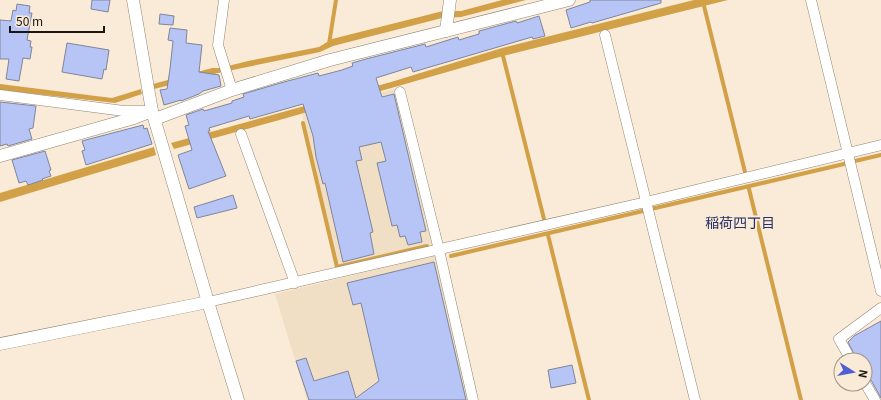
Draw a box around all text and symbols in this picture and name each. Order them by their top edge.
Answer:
scale bar [10,8,104,34]
text: 50 m [16,12,43,29]
district label: 稲荷四丁目 [705,212,775,232]
north arrow [833,352,873,392]
text: N [855,369,872,380]

